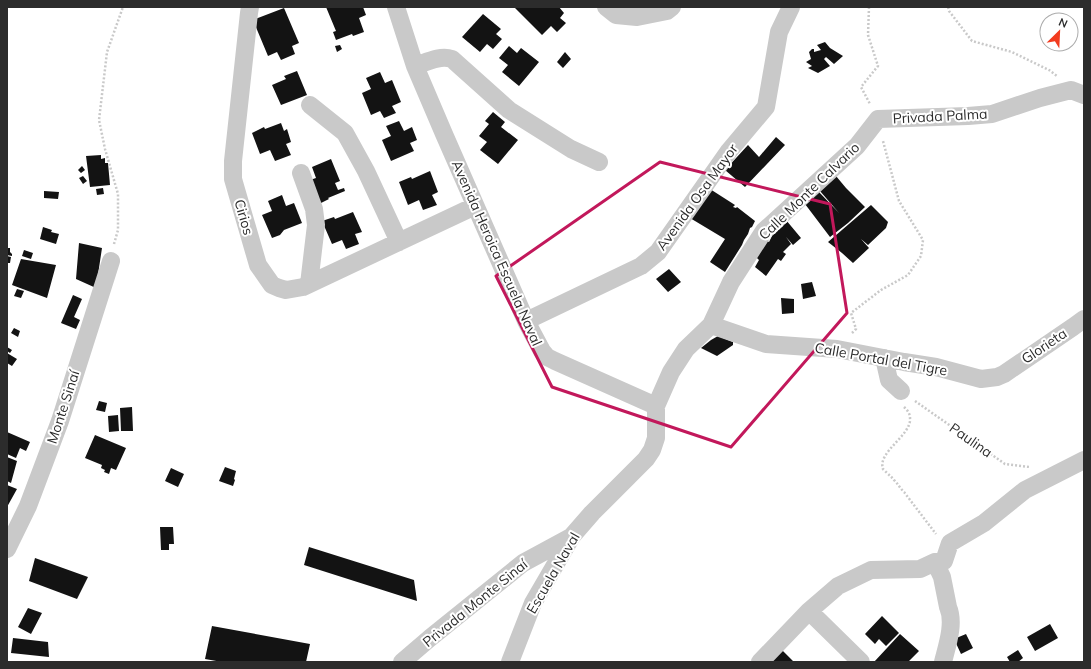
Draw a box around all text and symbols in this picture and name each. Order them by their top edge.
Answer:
north arrow [1039,12,1079,52]
text: N [1056,15,1070,31]
street label: Privada Palma [892,105,988,127]
street label: Calle Monte Calvario [755,138,863,244]
street label: Avenida Osa Mayor [652,139,742,254]
street label: Avenida Heroica Escuela Naval [448,157,546,349]
street label: Cirios [230,197,258,237]
street label: Glorieta [1018,324,1070,368]
street label: Calle Portal del Tigre [813,338,949,380]
street label: Monte Sinaí [43,367,84,446]
street label: Paulina [946,419,996,461]
street label: Escuela Naval [522,529,584,617]
street label: Privada Monte Sinaí [419,555,532,651]

